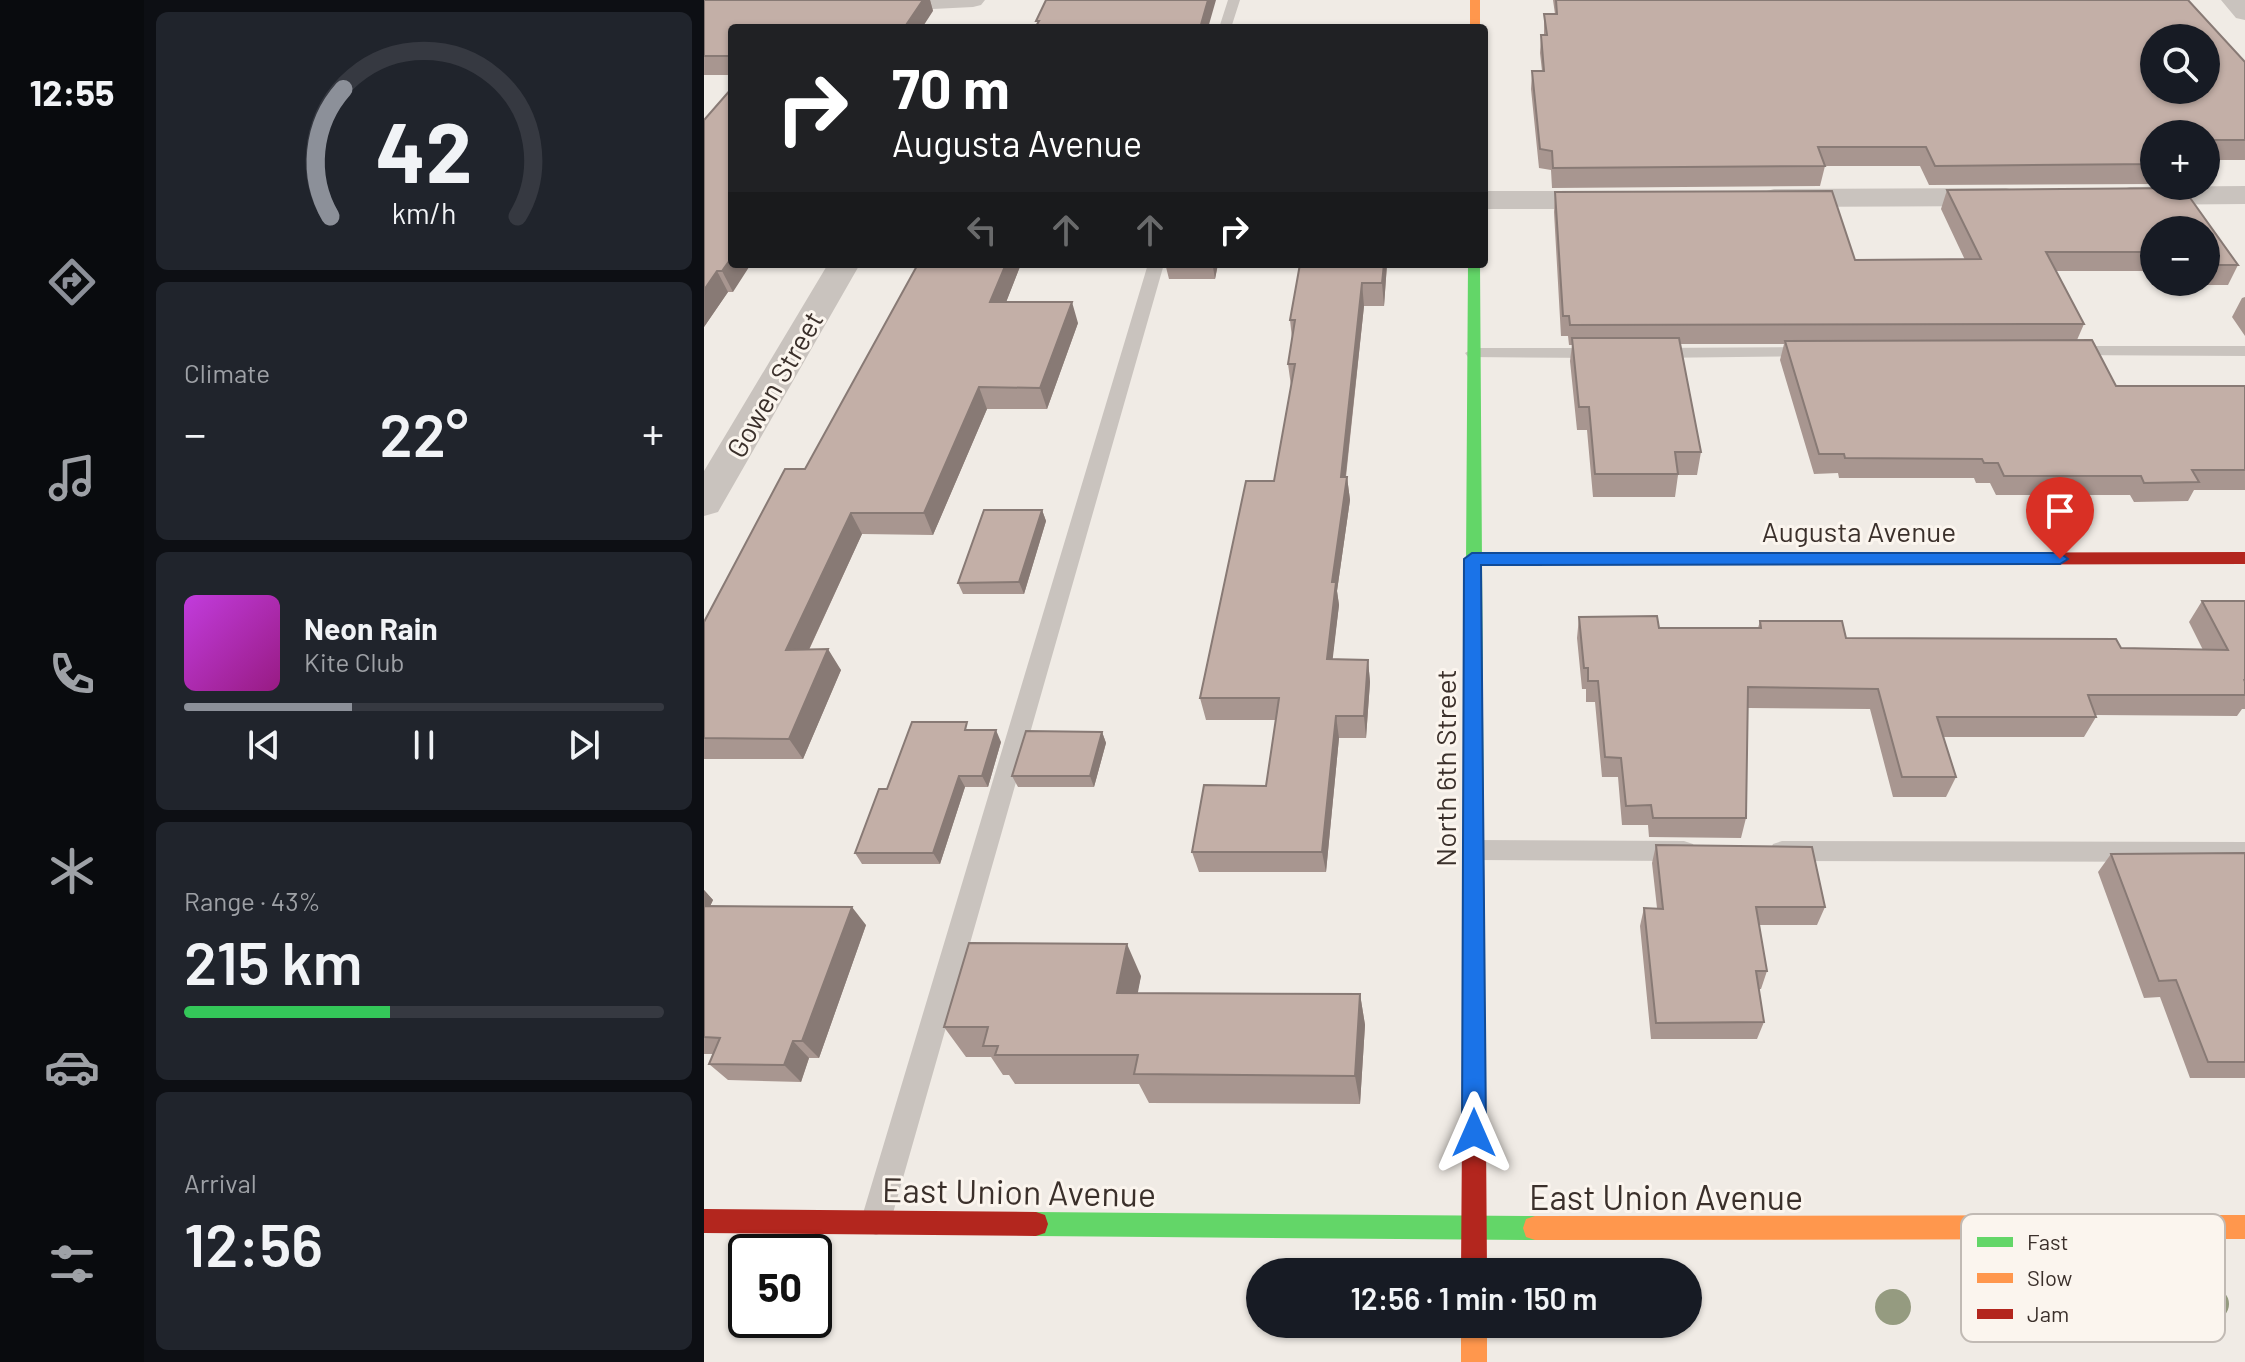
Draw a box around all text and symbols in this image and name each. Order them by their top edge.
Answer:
map controls [2140,24,2220,296]
button: search [2140,24,2220,104]
text: 70 m [892,53,1010,120]
icon: right [760,56,864,160]
text: 12:55 [30,70,114,113]
text: 42 [376,100,472,200]
button: + [2140,120,2220,200]
text: Augusta Avenue [892,121,1142,164]
text: km/h [392,195,456,230]
icon: left [960,208,1004,252]
icon: ahead [1044,208,1088,252]
icon: ahead [1128,208,1172,252]
icon: right [1212,208,1256,252]
button: − [2140,216,2220,296]
icon: directions [44,254,100,310]
street label: Gowen Street [718,305,830,463]
text: Climate [184,357,270,388]
text: 22° [380,397,468,469]
text: − [184,406,206,459]
text: + [642,406,664,459]
icon: music [44,450,100,506]
pin [2026,477,2094,559]
icon: arrive [2038,489,2082,533]
street label: Augusta Avenue [1762,514,1956,548]
text: Neon Rain [304,610,438,646]
icon: phone [44,646,100,702]
text: Kite Club [304,646,405,677]
street label: North 6th Street [1428,669,1462,867]
icon: previous [242,723,286,767]
icon: pause [402,723,446,767]
icon: next [562,723,606,767]
icon: climate [44,843,100,899]
text: Range · 43% [184,885,321,916]
text: 215 km [184,925,363,997]
icon: car [44,1039,100,1095]
position arrow [1432,1091,1516,1175]
text: Arrival [184,1167,257,1198]
street label: East Union Avenue [882,1168,1156,1214]
street label: East Union Avenue [1529,1176,1803,1217]
text: 12:56 [184,1207,323,1279]
legend [1961,1214,2225,1342]
text: Fast [2027,1228,2069,1254]
speed limit sign: 50 [728,1234,832,1338]
icon: filters [44,1236,100,1292]
text: Slow [2027,1264,2072,1290]
text: 12:56 · 1 min · 150 m [1351,1280,1597,1316]
text: Jam [2027,1300,2069,1326]

